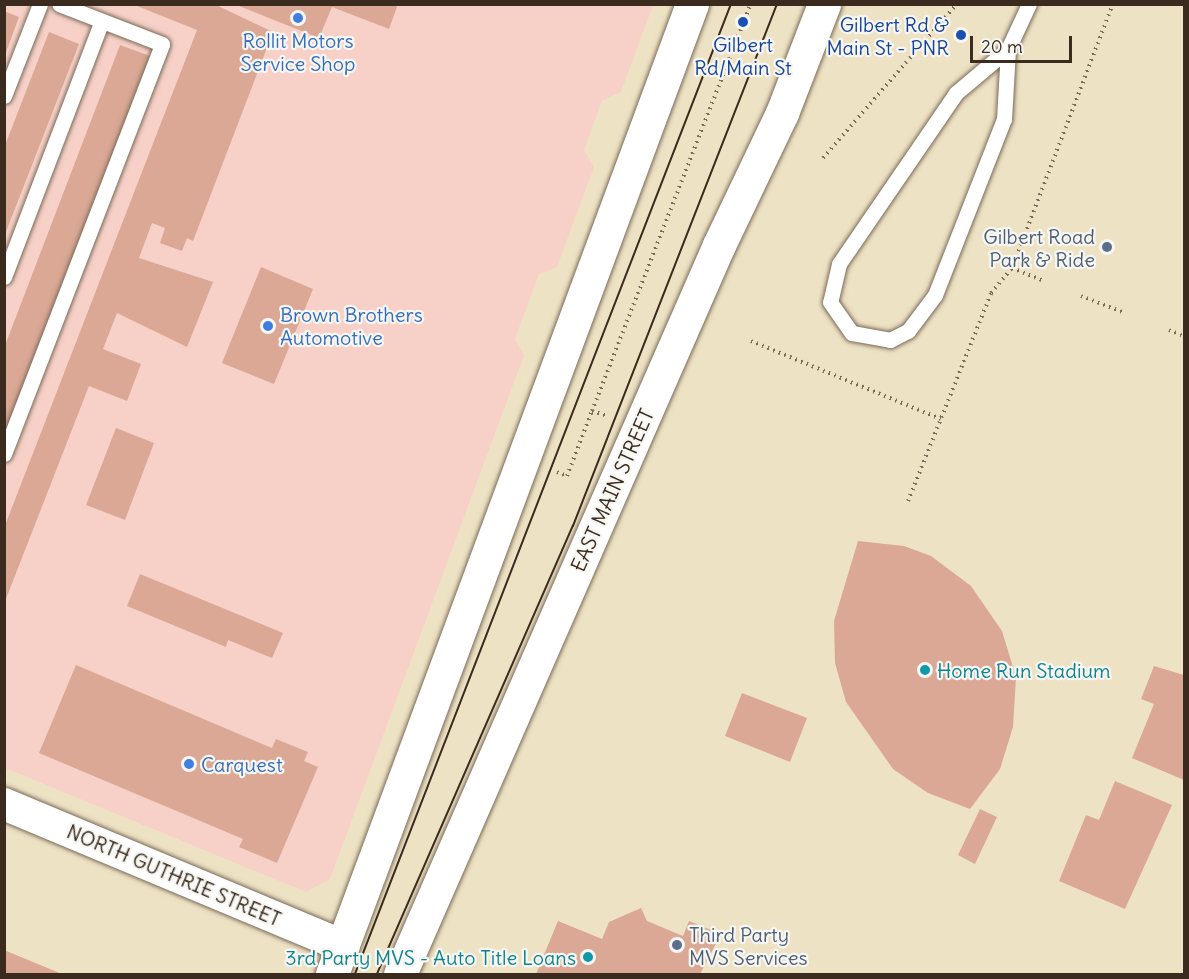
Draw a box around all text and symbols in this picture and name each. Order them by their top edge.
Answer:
marker: Rollit Motors Service Shop [291,11,305,25]
place label: Gilbert Rd & Main St - PNR [827,12,949,59]
marker: Gilbert Rd/Main St [734,13,752,31]
scale bar [973,24,1075,62]
place label: Rollit Motors Service Shop [241,28,355,75]
marker: Gilbert Rd & Main St - PNR [954,28,968,42]
place label: Gilbert Rd/Main St [694,33,792,80]
text: 20 m [981,35,1023,58]
place label: Gilbert Road Park & Ride [983,224,1095,271]
marker: Gilbert Road Park & Ride [1100,240,1114,254]
place label: Brown Brothers Automotive [280,302,423,349]
marker: Brown Brothers Automotive [261,319,275,333]
street label: EAST MAIN STREET [565,405,659,575]
place label: Home Run Stadium [937,658,1111,682]
marker: Home Run Stadium [918,663,932,677]
place label: Carquest [201,752,283,776]
marker: Carquest [182,757,196,771]
street label: NORTH GUTHRIE STREET [63,819,285,931]
place label: Third Party MVS Services [689,922,808,969]
marker: Third Party MVS Services [670,938,684,952]
place label: 3rd Party MVS - Auto Title Loans [285,945,576,969]
marker: 3rd Party MVS - Auto Title Loans [581,950,595,964]

